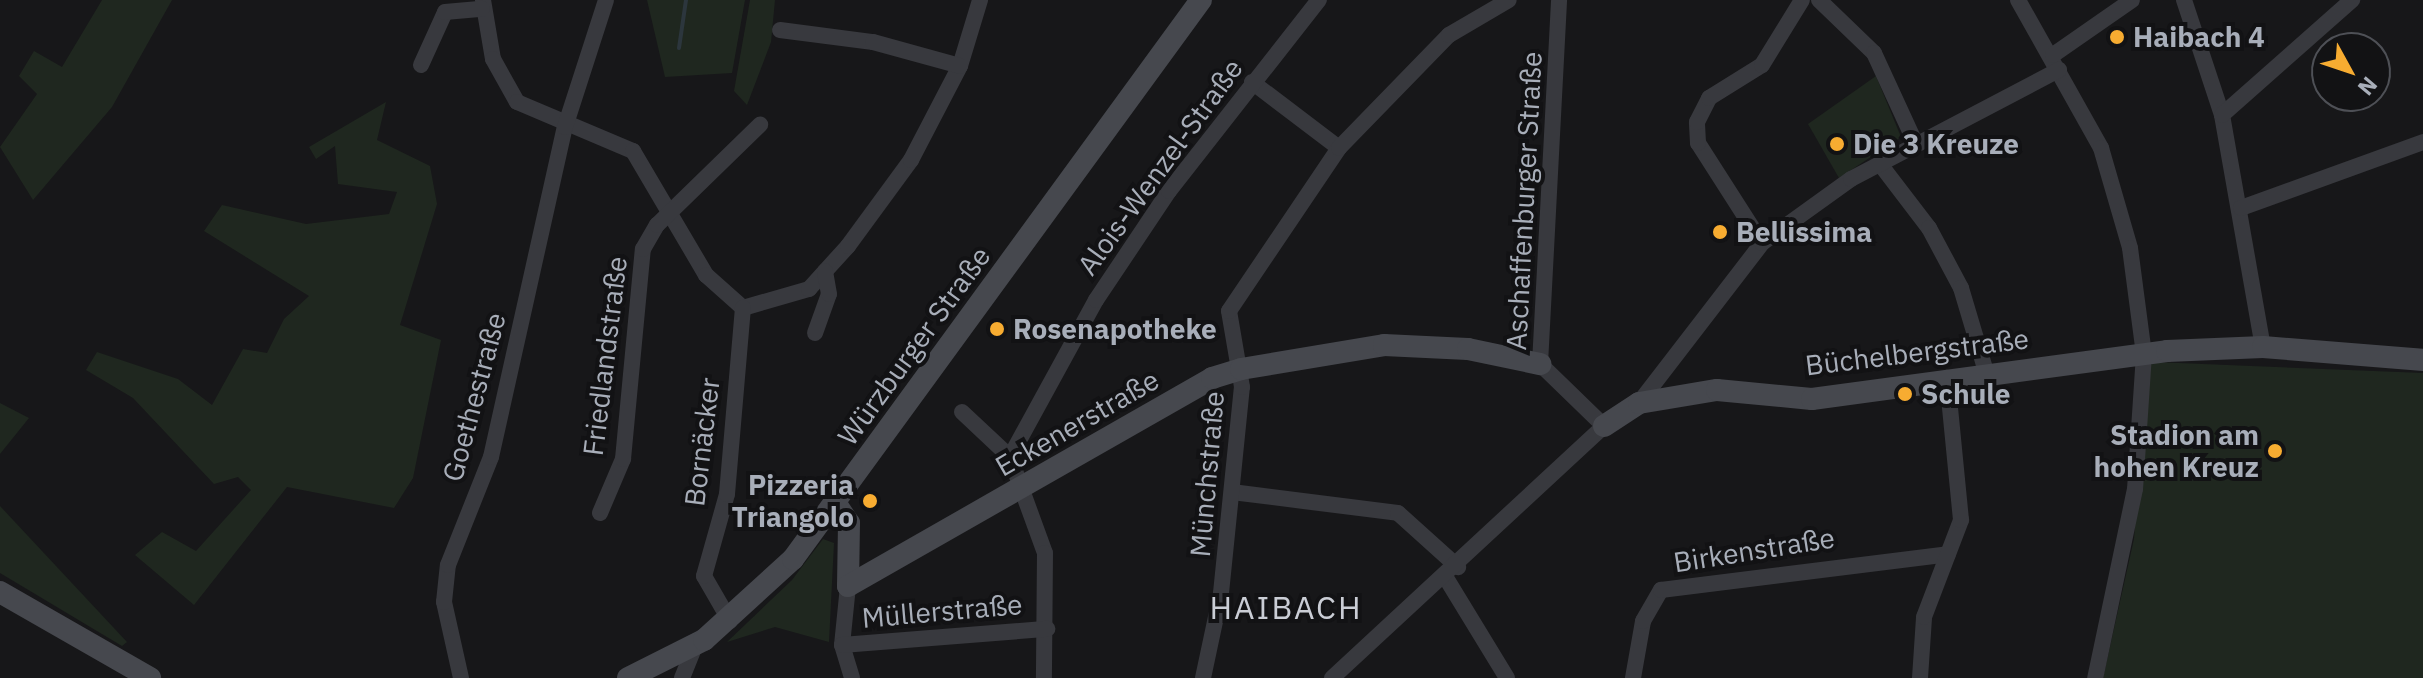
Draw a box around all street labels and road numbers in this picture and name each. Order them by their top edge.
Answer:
street label: Aschaffenburger Straße [1499,51,1549,351]
street label: Alois-Wenzel-Straße [1070,52,1250,282]
street label: Würzburger Straße [831,240,997,452]
street label: Friedlandstraße [576,255,634,457]
street label: Goethestraße [435,309,513,485]
street label: Büchelbergstraße [1803,322,2031,382]
street label: Eckenerstraße [989,363,1165,483]
street label: Bornäcker [677,376,727,508]
street label: Münchstraße [1183,390,1231,558]
street label: Birkenstraße [1671,521,1837,579]
street label: Müllerstraße [860,587,1024,635]

